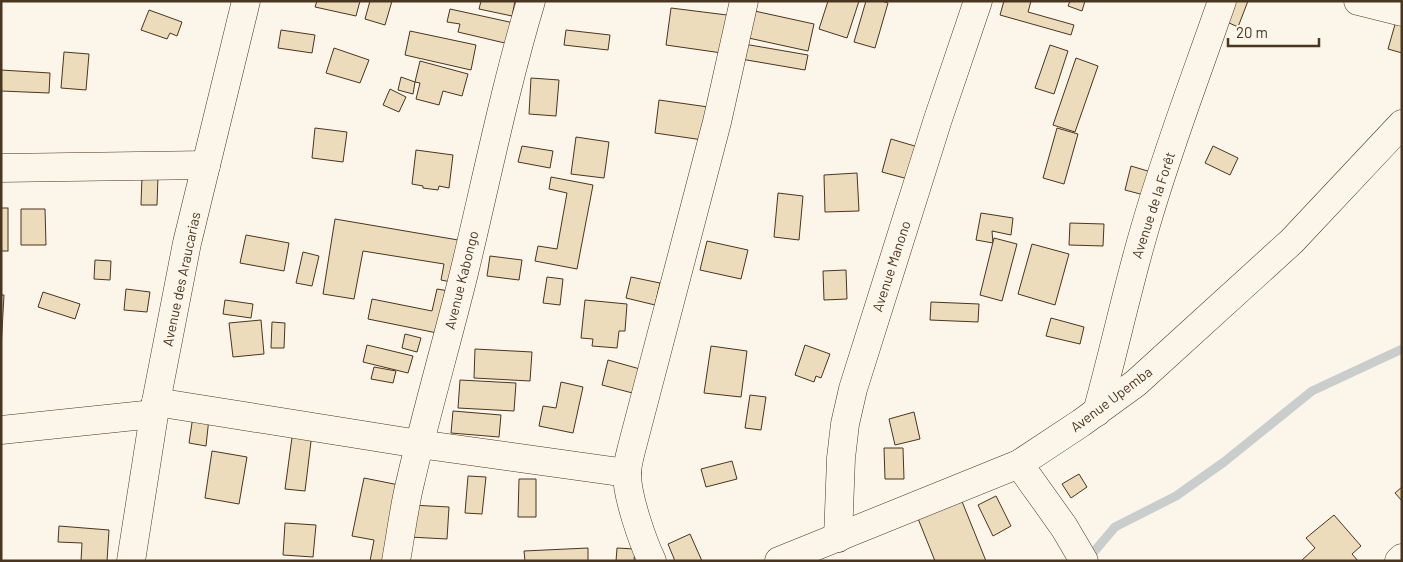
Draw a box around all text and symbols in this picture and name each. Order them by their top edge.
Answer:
scale bar [1228,15,1319,47]
text: 20 m [1236,23,1268,41]
street label: Avenue de la Forêt [1128,150,1178,260]
street label: Avenue des Araucarias [158,210,204,348]
street label: Avenue Manono [868,218,914,314]
street label: Avenue Kabongo [441,229,481,331]
street label: Avenue Upemba [1067,363,1155,435]

